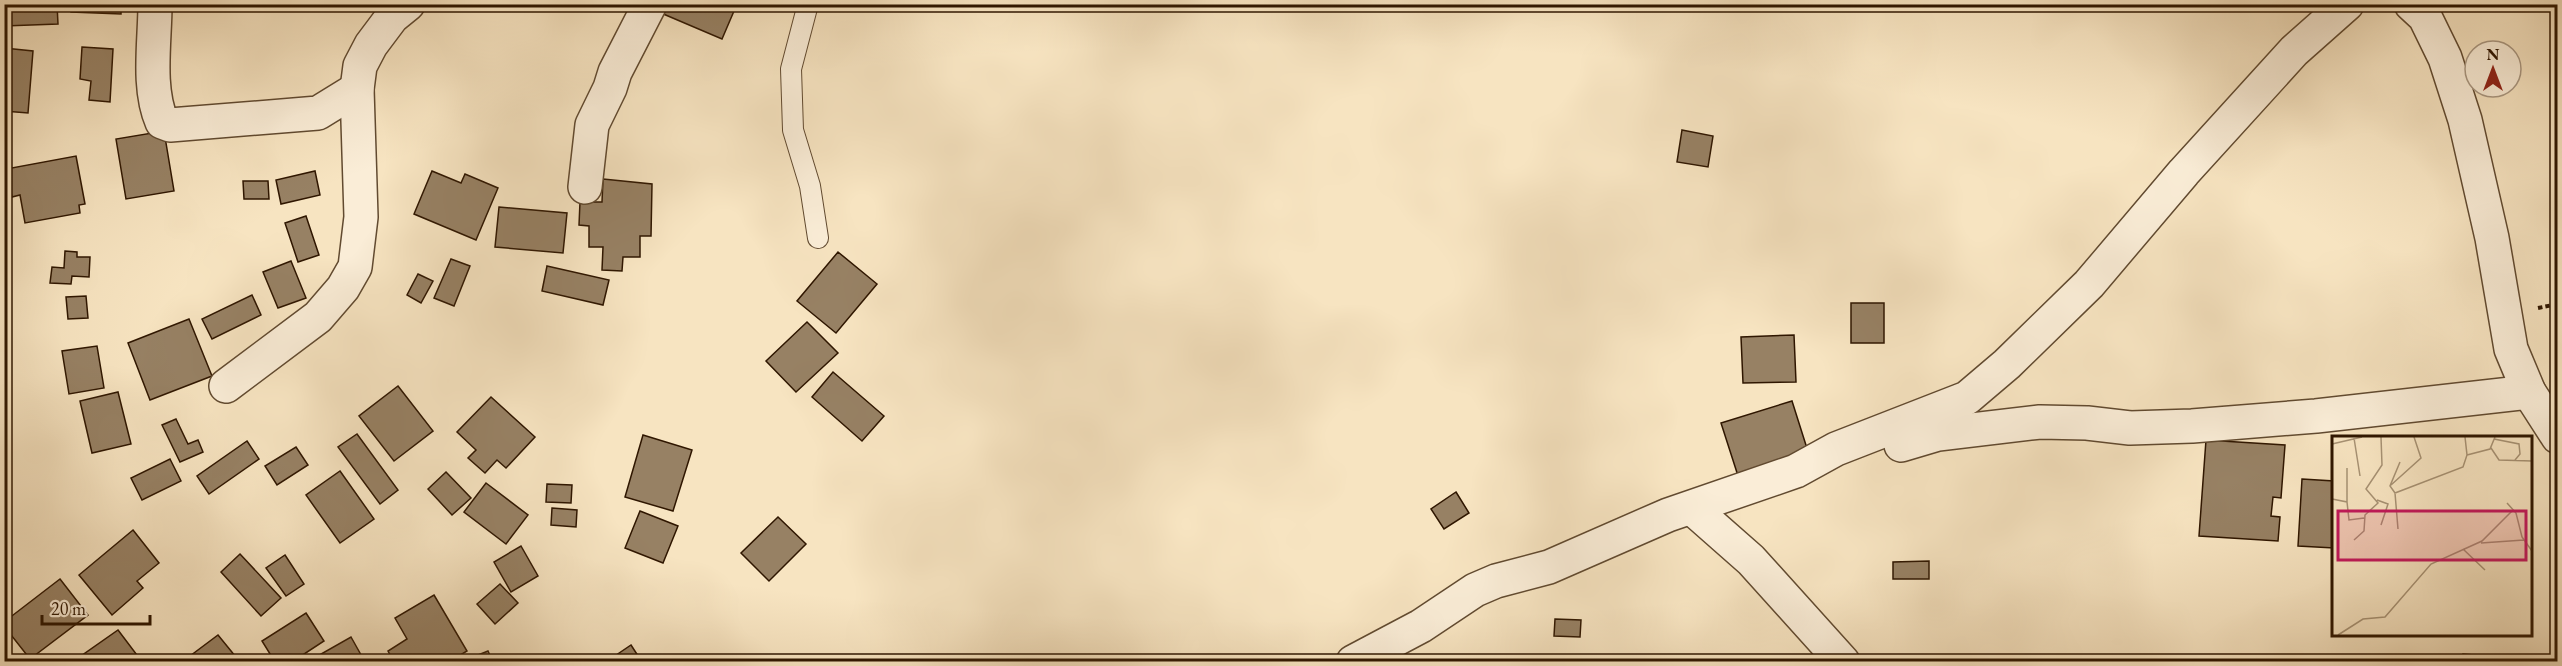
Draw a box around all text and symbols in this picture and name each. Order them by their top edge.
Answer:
north arrow [2463,39,2523,99]
text: N [2487,44,2500,65]
inset map [2332,436,2532,636]
scale bar [42,588,150,626]
text: 20 m [51,597,86,620]

